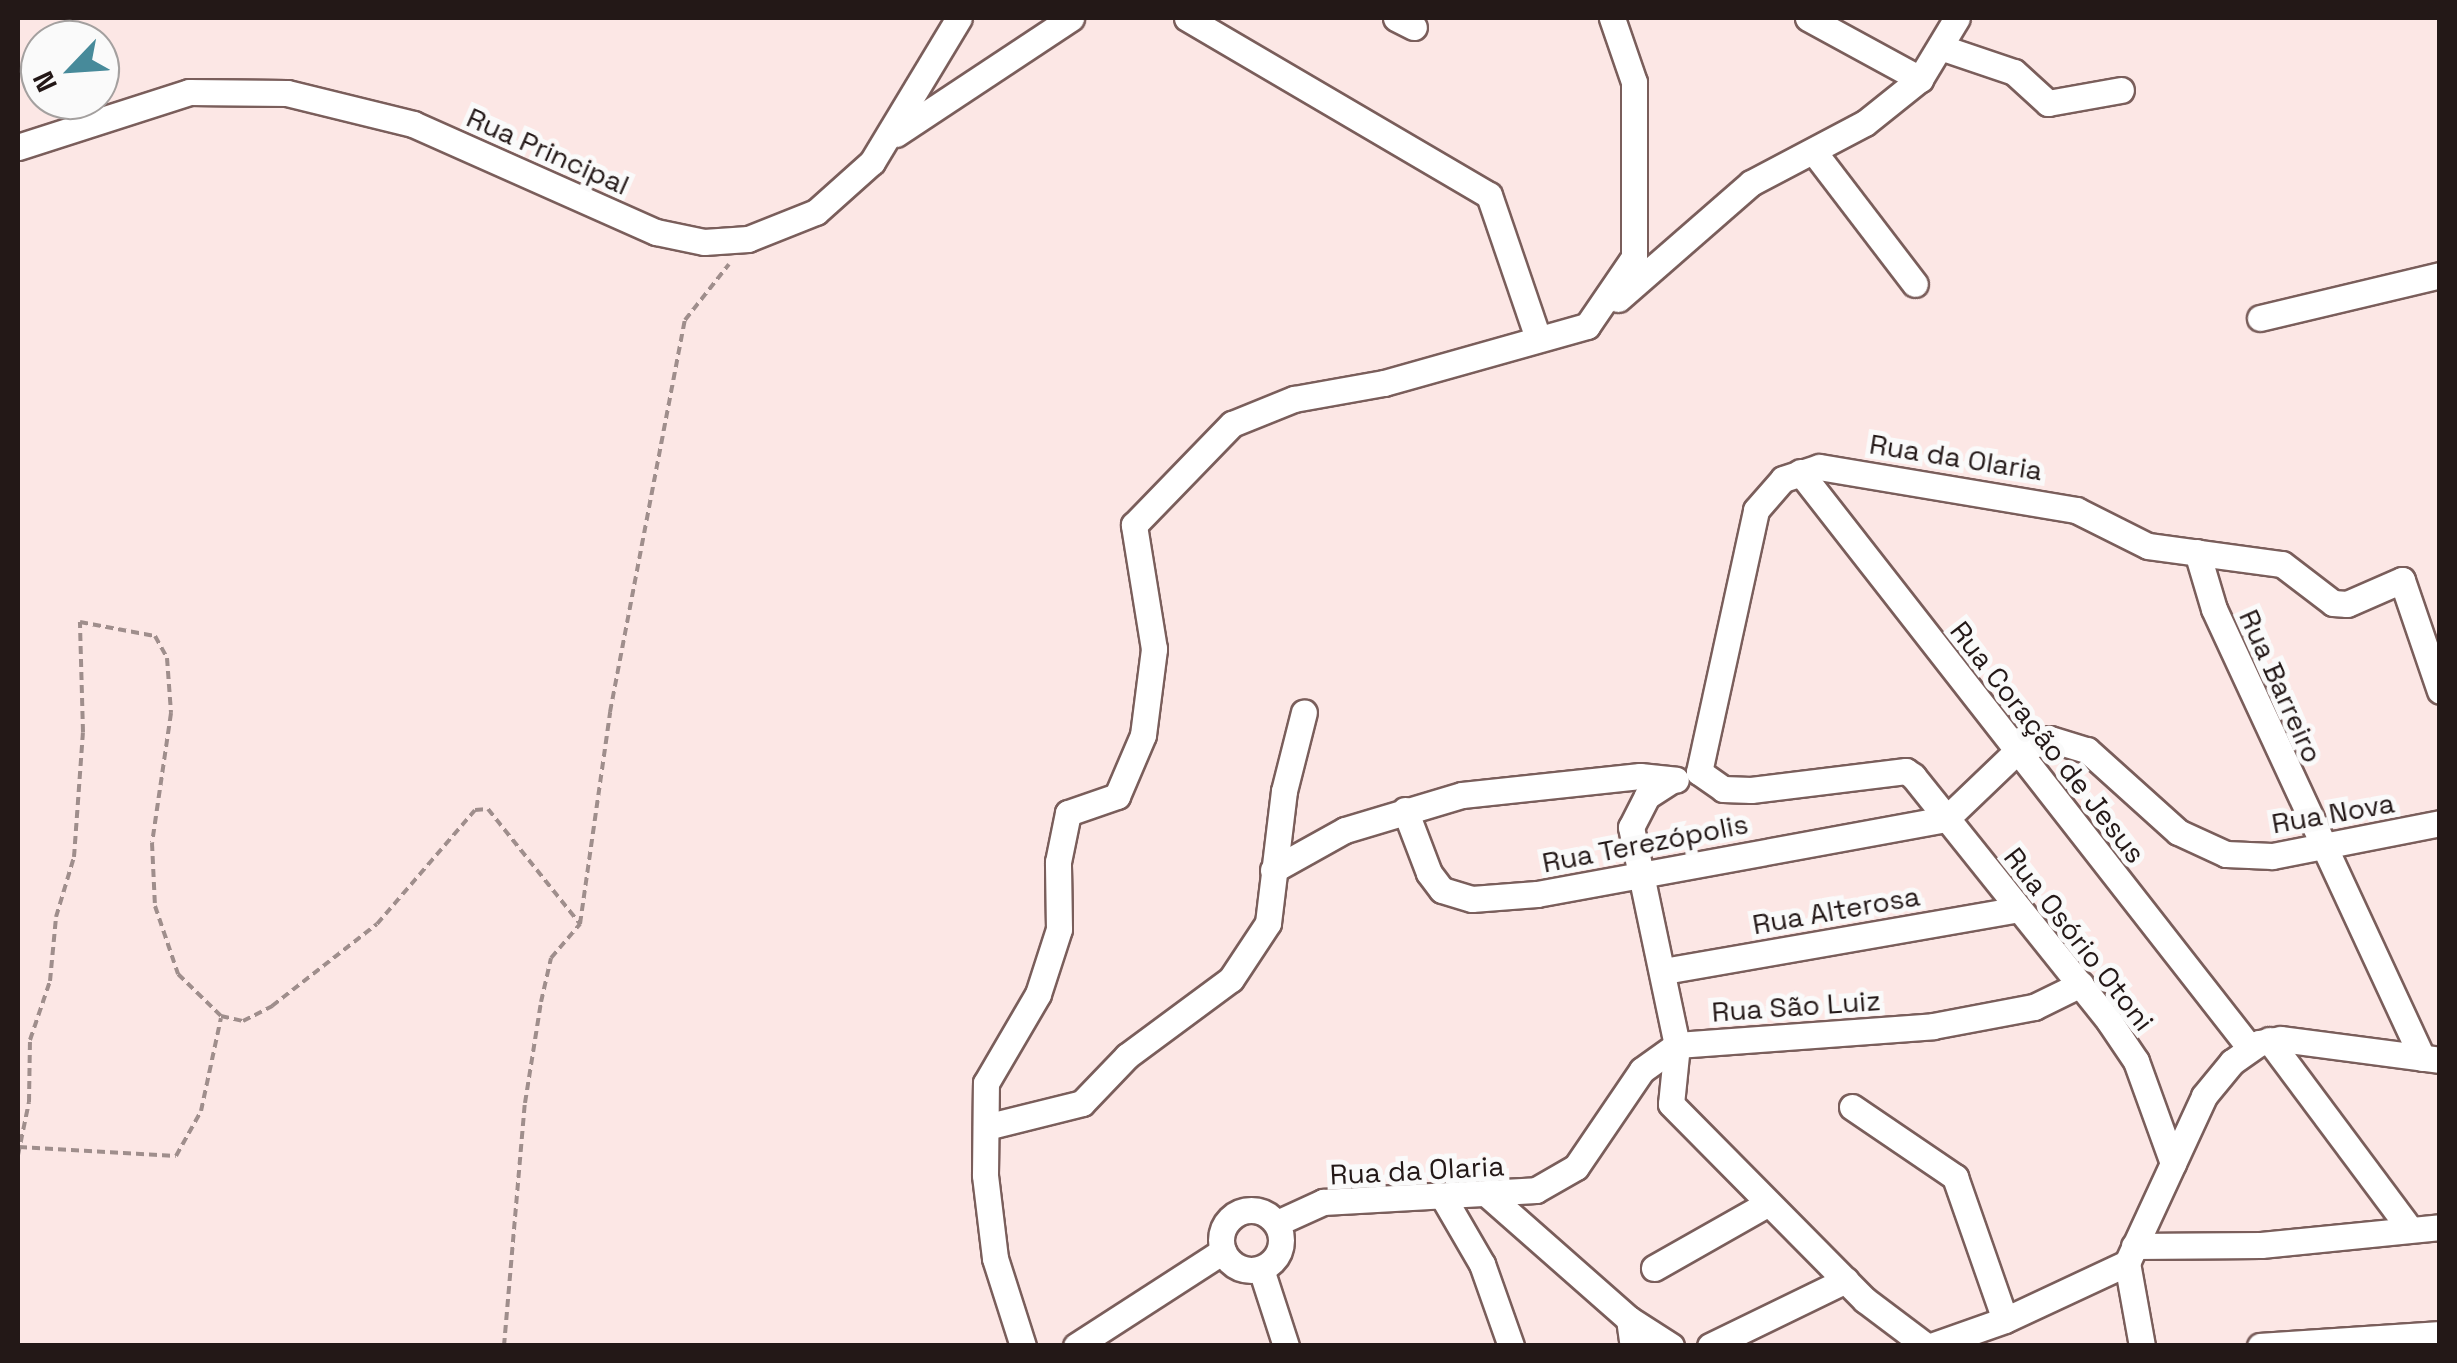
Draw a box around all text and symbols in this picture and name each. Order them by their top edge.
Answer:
north arrow [20,20,120,120]
text: N [24,66,65,98]
street label: Rua Principal [462,100,634,202]
street label: Rua da Olaria [1867,427,2045,487]
street label: Rua Barreiro [2232,604,2330,768]
street label: Rua Coração de Jesus [1943,615,2153,869]
street label: Rua Nova [2269,786,2397,840]
street label: Rua Terezópolis [1539,807,1751,879]
street label: Rua Osório Otoni [1997,841,2161,1037]
street label: Rua Alterosa [1750,879,1922,941]
street label: Rua São Luiz [1710,983,1882,1029]
street label: Rua da Olaria [1329,1149,1505,1191]

